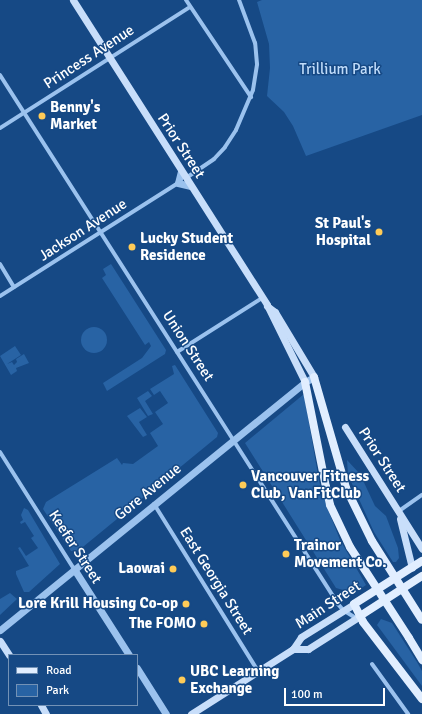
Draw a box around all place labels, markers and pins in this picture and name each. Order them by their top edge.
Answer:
place label: Benny's Market [50,98,100,133]
marker: Benny's Market [37,111,47,121]
place label: St Paul's Hospital [315,214,371,249]
marker: St Paul's Hospital [374,227,384,237]
place label: Lucky Student Residence [140,229,233,264]
marker: Lucky Student Residence [127,242,137,252]
place label: Vancouver Fitness Club, VanFitClub [251,467,369,502]
marker: Vancouver Fitness Club, VanFitClub [238,480,248,490]
place label: Trainor Movement Co. [294,536,386,571]
marker: Trainor Movement Co. [281,549,291,559]
place label: Laowai [118,560,165,578]
marker: Laowai [168,564,178,574]
place label: Lore Krill Housing Co-op [18,595,178,613]
marker: Lore Krill Housing Co-op [181,599,191,609]
place label: The FOMO [129,615,196,633]
marker: The FOMO [199,619,209,629]
place label: UBC Learning Exchange [190,662,279,697]
marker: UBC Learning Exchange [177,675,187,685]

